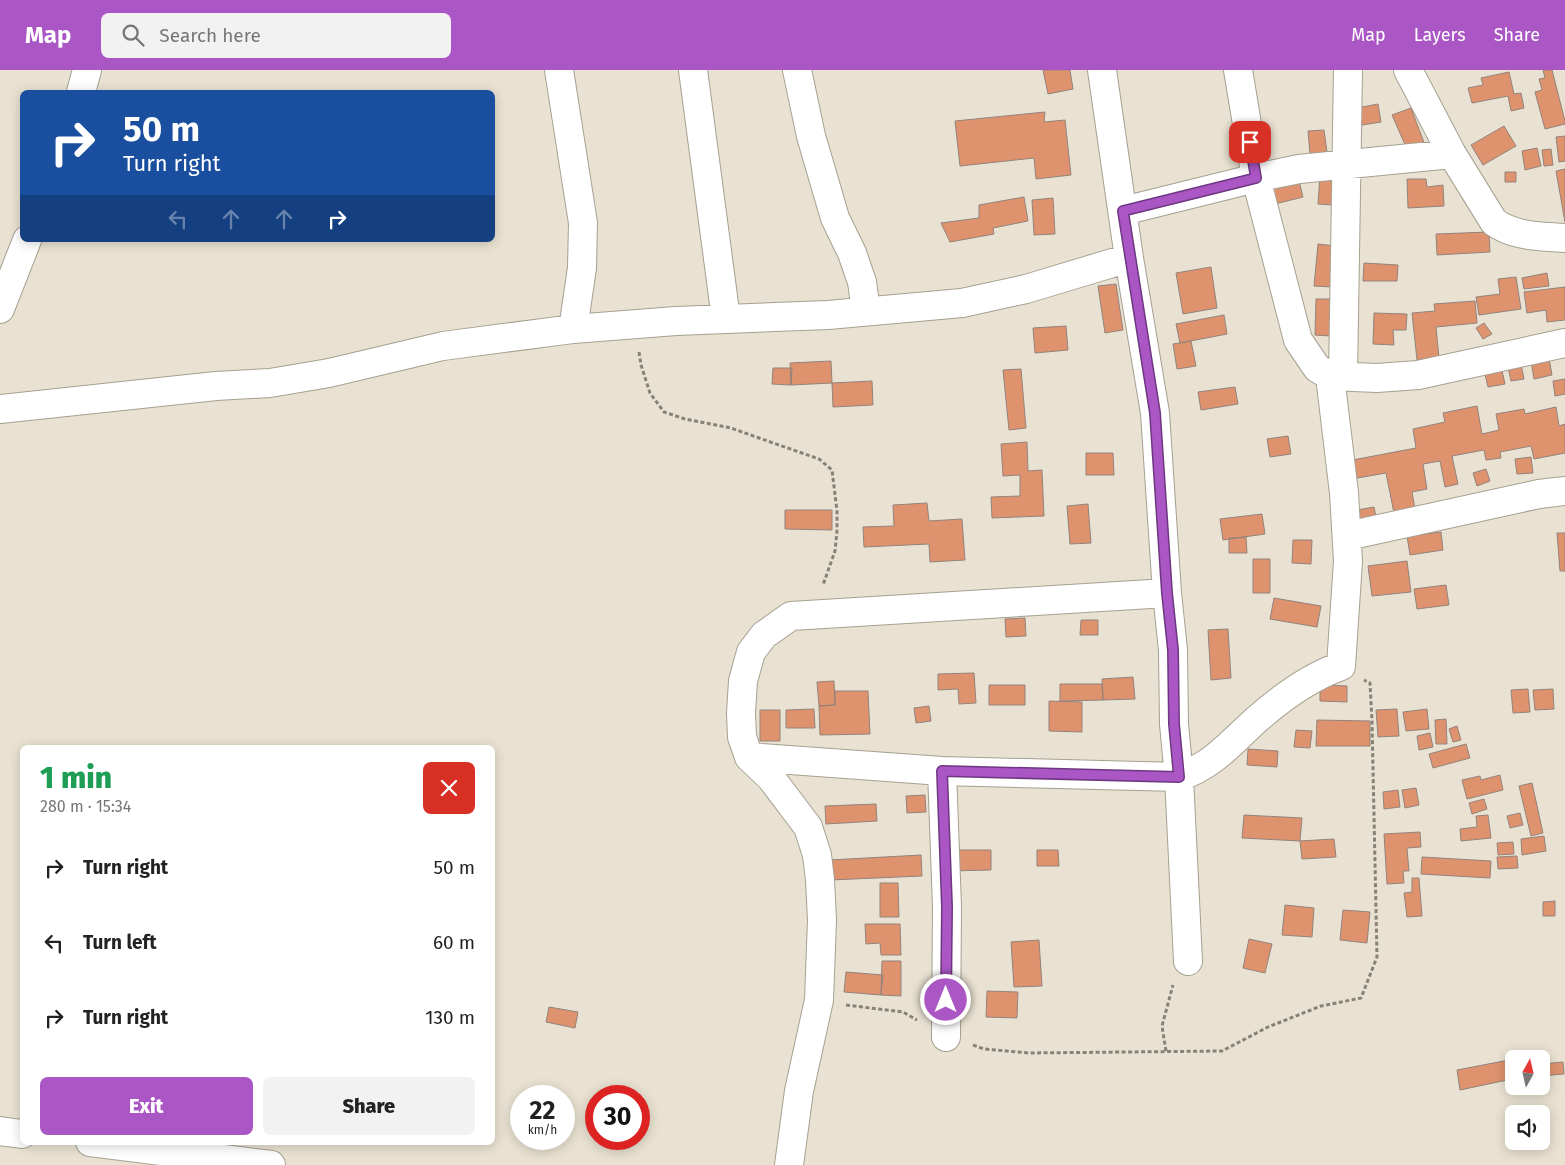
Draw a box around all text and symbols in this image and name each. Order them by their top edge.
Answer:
search box [101,13,451,58]
text: Map [25,21,71,49]
icon: search [119,21,147,49]
text: Search here [159,24,261,47]
text: Map [1351,24,1386,46]
text: Layers [1414,24,1466,46]
text: Share [1494,24,1540,46]
text: 50 m [123,108,200,150]
icon: right [40,110,105,175]
pin [1229,121,1271,163]
icon: arrive [1236,128,1264,156]
text: Turn right [123,150,220,177]
icon: left [164,205,192,233]
icon: ahead [217,205,245,233]
icon: ahead [270,205,298,233]
icon: right [323,205,351,233]
text: 1 min [40,760,112,796]
button: close [423,762,475,814]
text: 280 m · 15:34 [40,797,131,816]
icon: right [40,854,68,882]
text: Turn right [83,856,168,879]
text: 50 m [434,856,475,879]
icon: left [40,929,68,957]
text: Turn left [83,931,157,954]
text: 60 m [433,931,475,954]
position arrow [919,973,971,1025]
icon: right [40,1004,68,1032]
text: Turn right [83,1006,168,1029]
text: 130 m [425,1006,475,1029]
north arrow [1505,1050,1550,1095]
map controls [1505,1050,1550,1150]
button: Exit [40,1077,253,1135]
button: Share [263,1077,475,1135]
speed limit sign: 30 [585,1085,650,1150]
text: 22 [530,1096,555,1126]
button: sound [1505,1105,1550,1150]
text: km/h [528,1123,557,1137]

